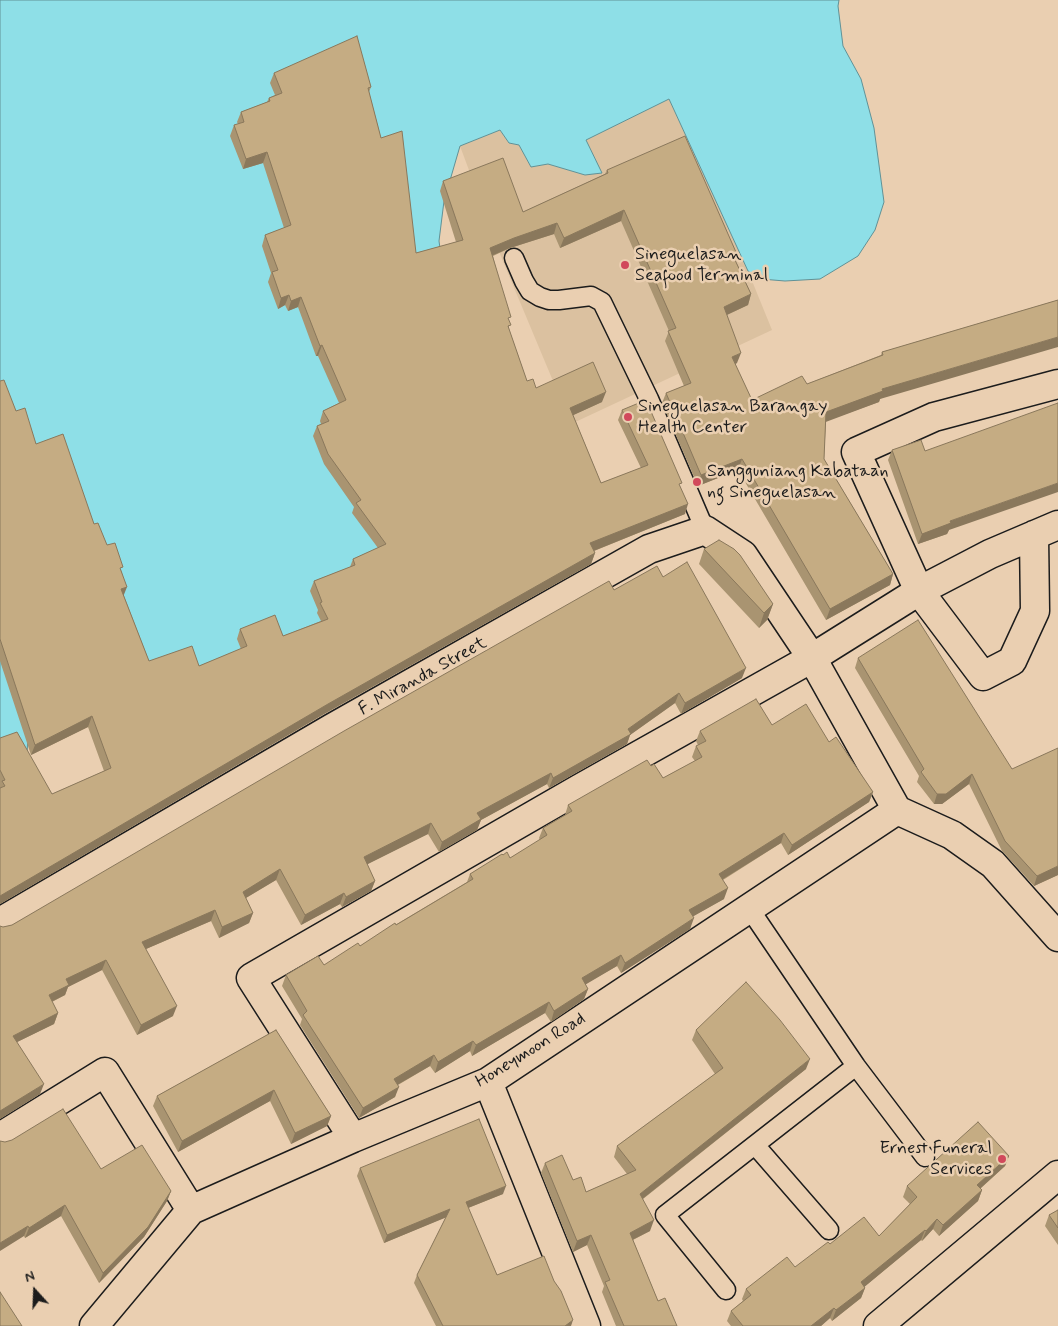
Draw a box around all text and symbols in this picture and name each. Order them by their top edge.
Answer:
place label: Sineguelasan Seafood Terminal [635,244,768,286]
marker: Sineguelasan Seafood Terminal [619,259,631,271]
place label: Sineguelasan Barangay Health Center [638,396,827,438]
marker: Sineguelasan Barangay Health Center [622,411,634,423]
place label: Sangguniang Kabataan ng Sineguelasan [707,461,888,504]
marker: Sangguniang Kabataan ng Sineguelasan [691,476,703,488]
street label: F. Miranda Street [355,633,491,721]
street label: Honeymoon Road [472,1009,590,1093]
place label: Ernest Funeral Services [879,1138,992,1180]
marker: Ernest Funeral Services [996,1153,1008,1165]
north arrow [10,1266,60,1316]
text: N [22,1267,37,1287]

